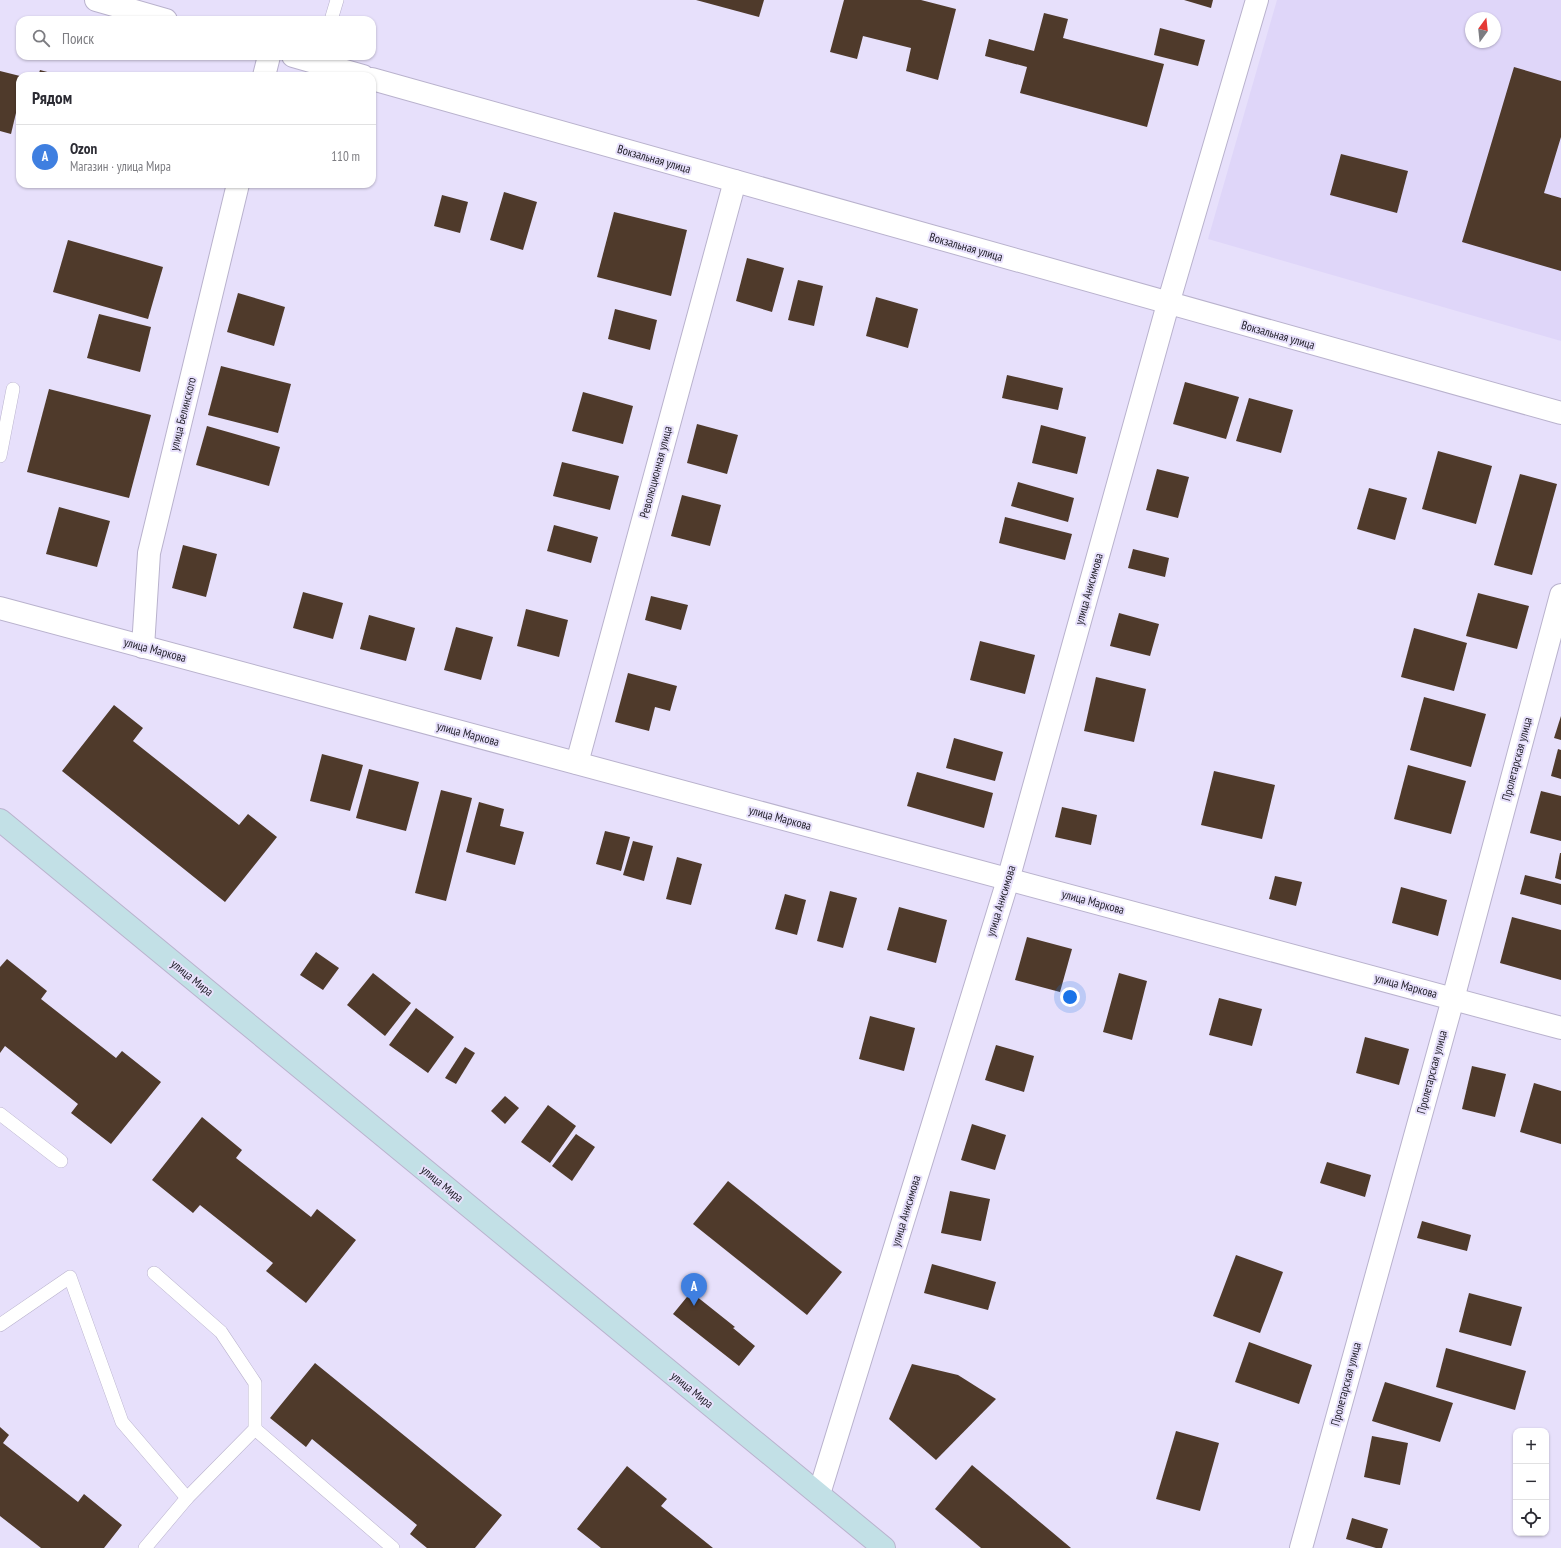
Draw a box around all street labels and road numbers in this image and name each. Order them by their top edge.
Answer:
street label: Вокзальная улица [616,141,693,176]
street label: Вокзальная улица [928,229,1005,264]
street label: Вокзальная улица [1240,317,1317,352]
street label: улица Белинского [166,376,199,452]
street label: Революционная улица [636,424,675,520]
street label: улица Анисимова [1071,551,1106,626]
street label: улица Маркова [122,634,188,665]
street label: Пролетарская улица [1498,715,1535,802]
street label: улица Маркова [435,718,501,749]
street label: улица Маркова [747,802,813,833]
street label: улица Анисимова [983,863,1019,938]
street label: улица Маркова [1060,886,1126,917]
street label: улица Мира [168,956,217,999]
street label: улица Маркова [1373,970,1439,1001]
street label: Пролетарская улица [1413,1028,1450,1115]
street label: улица Мира [418,1162,467,1205]
street label: улица Анисимова [888,1173,924,1248]
street label: Пролетарская улица [1327,1340,1364,1427]
street label: улица Мира [668,1368,717,1411]

